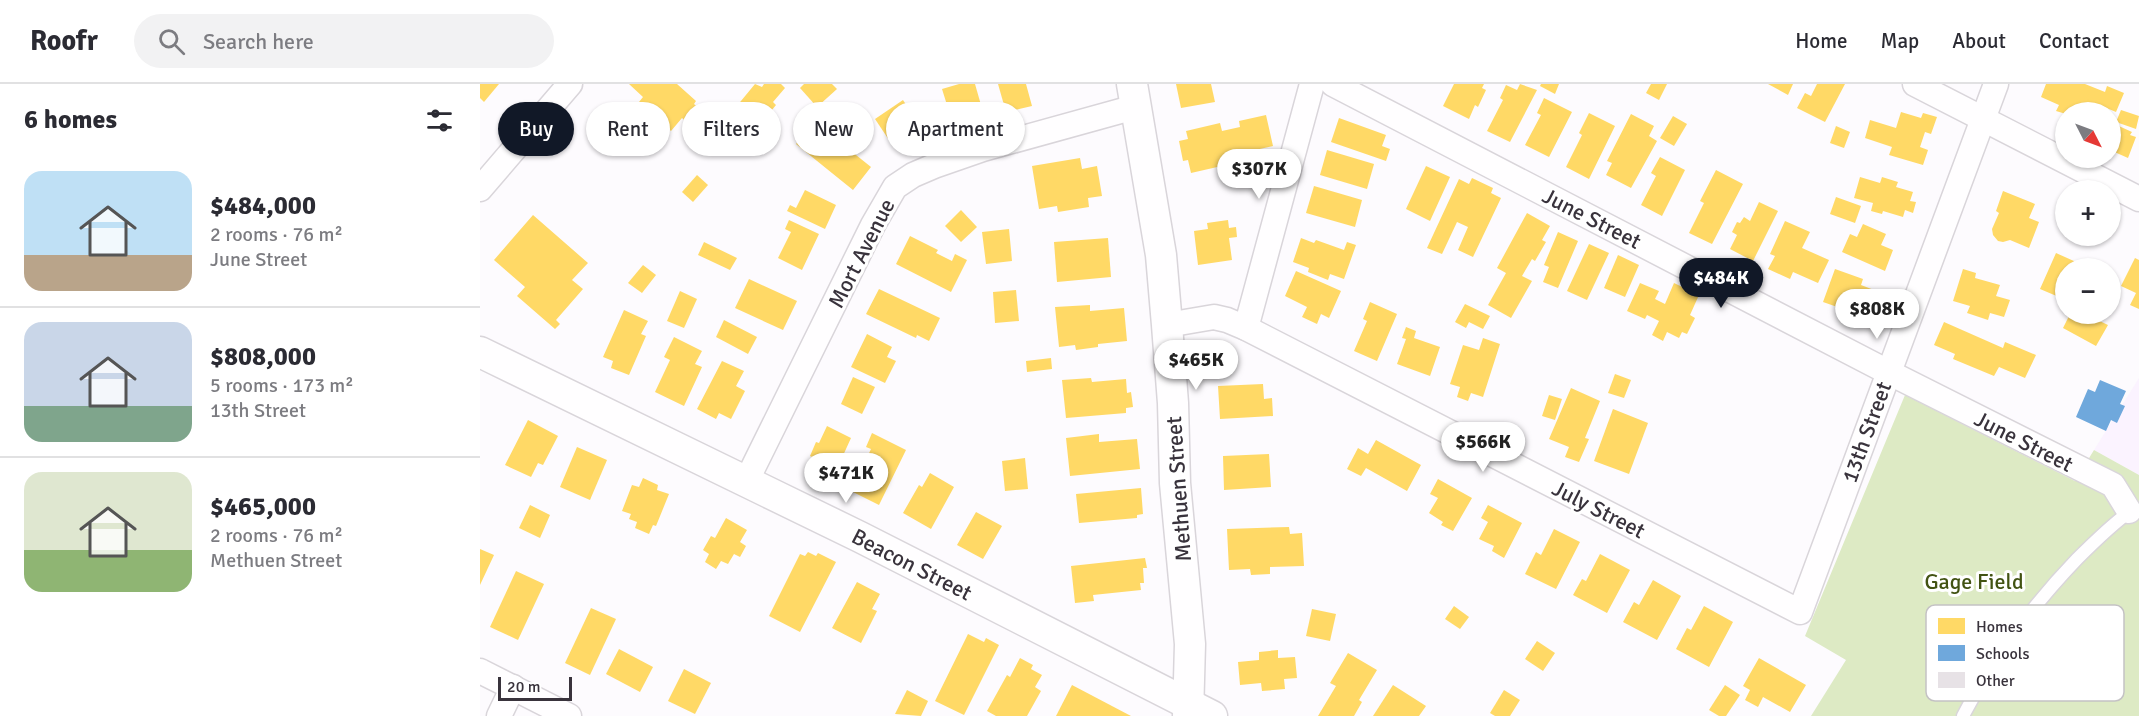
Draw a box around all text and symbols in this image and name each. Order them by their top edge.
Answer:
search box [134,14,554,68]
text: Roofr [30,24,98,58]
icon: search [155,25,188,58]
text: Search here [203,28,314,55]
text: Home [1795,28,1848,54]
text: Map [1881,28,1919,54]
text: About [1952,28,2006,54]
text: Contact [2039,28,2109,54]
chip: Buy [498,102,574,156]
chip: Rent [586,102,670,156]
chip: Filters [682,102,781,156]
chip: New [793,102,874,156]
chip: Apartment [886,102,1025,156]
north arrow [2055,102,2121,168]
map controls [2055,102,2121,324]
text: 6 homes [24,104,117,136]
icon: filters [423,104,456,137]
pin: $307K [1217,149,1301,200]
text: $307K [1231,156,1287,181]
button: + [2055,180,2121,246]
street label: June Street [1538,182,1646,255]
text: $484,000 [210,190,316,222]
street label: Mort Avenue [822,194,901,312]
icon: home [72,195,144,267]
text: 2 rooms · 76 m² [210,222,343,247]
text: June Street [210,247,307,272]
pin: $484K [1679,258,1763,309]
button: − [2055,258,2121,324]
text: $484K [1693,265,1749,290]
pin: $808K [1835,289,1919,340]
text: $808K [1849,296,1905,321]
pin: $465K [1154,340,1238,391]
text: $808,000 [210,341,316,373]
icon: home [72,346,144,418]
text: $465K [1168,347,1224,372]
text: 5 rooms · 173 m² [210,373,354,398]
street label: 13th Street [1836,378,1897,486]
text: 13th Street [210,398,306,423]
street label: June Street [1970,405,2078,478]
street label: Methuen Street [1160,415,1197,563]
pin: $566K [1441,422,1525,473]
text: $566K [1455,429,1511,454]
pin: $471K [804,453,888,504]
text: $471K [818,460,874,485]
street label: July Street [1548,475,1650,544]
text: $465,000 [210,491,316,523]
icon: home [72,496,144,568]
text: 2 rooms · 76 m² [210,523,343,548]
street label: Beacon Street [847,523,977,606]
text: Methuen Street [210,548,342,573]
park label: Gage Field [1924,568,2024,595]
legend [1926,605,2124,701]
text: Homes [1976,617,2023,637]
text: Schools [1976,644,2029,664]
text: Other [1976,671,2015,691]
scale bar [498,674,572,702]
text: 20 m [507,677,541,697]

